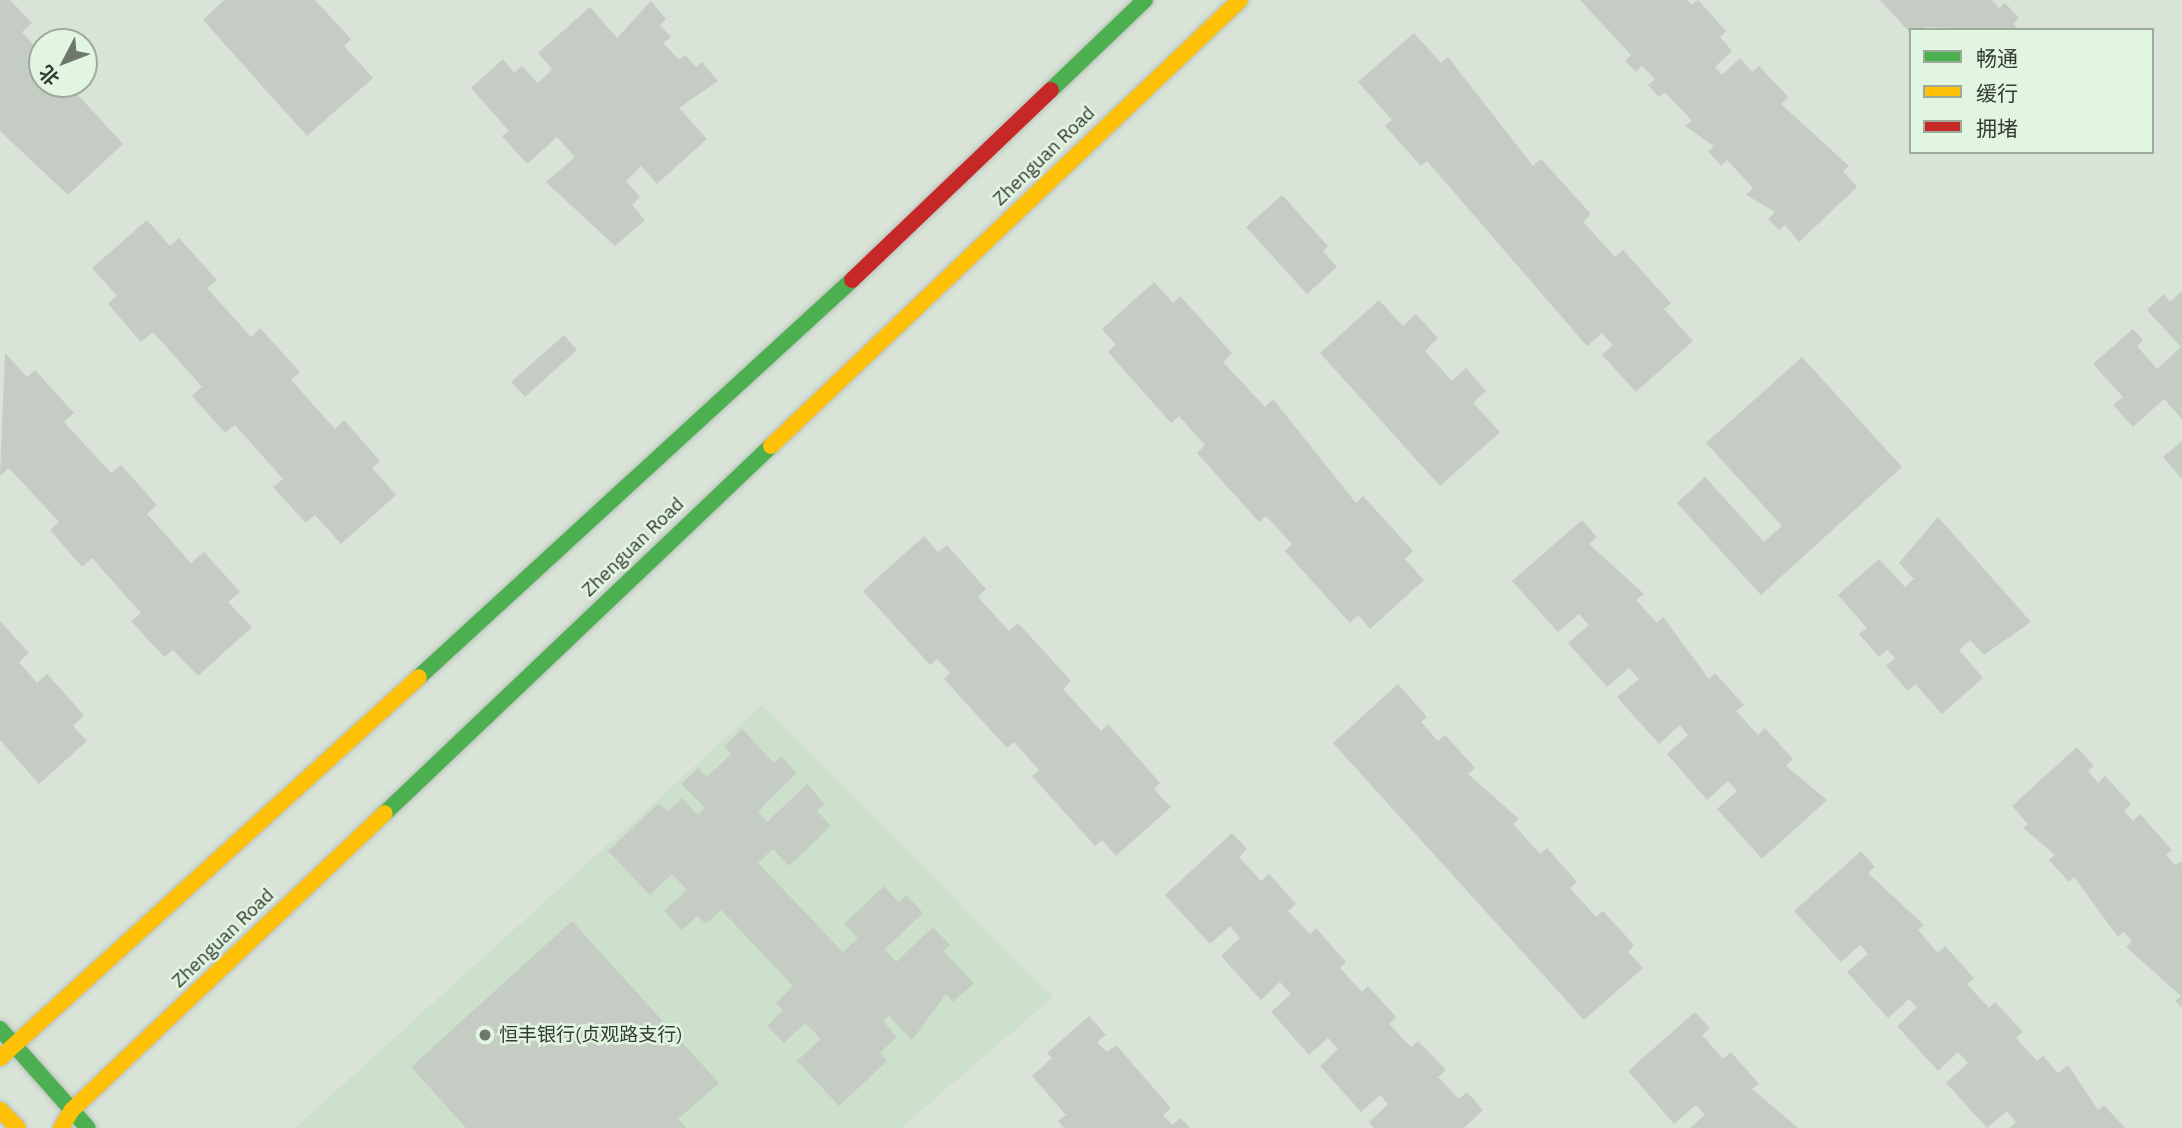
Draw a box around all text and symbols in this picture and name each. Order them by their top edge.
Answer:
north arrow [28,28,98,98]
legend [1909,28,2154,154]
text: 畅通 [1976,44,2018,72]
text: 北 [34,61,64,91]
text: 缓行 [1976,79,2018,107]
street label: Zhenguan Road [988,102,1100,210]
text: 拥堵 [1976,114,2018,142]
street label: Zhenguan Road [577,493,689,601]
street label: Zhenguan Road [167,884,279,992]
place label: 恒丰银行(贞观路支行) [499,1024,683,1046]
marker: 恒丰银行(贞观路支行) [477,1027,493,1043]

